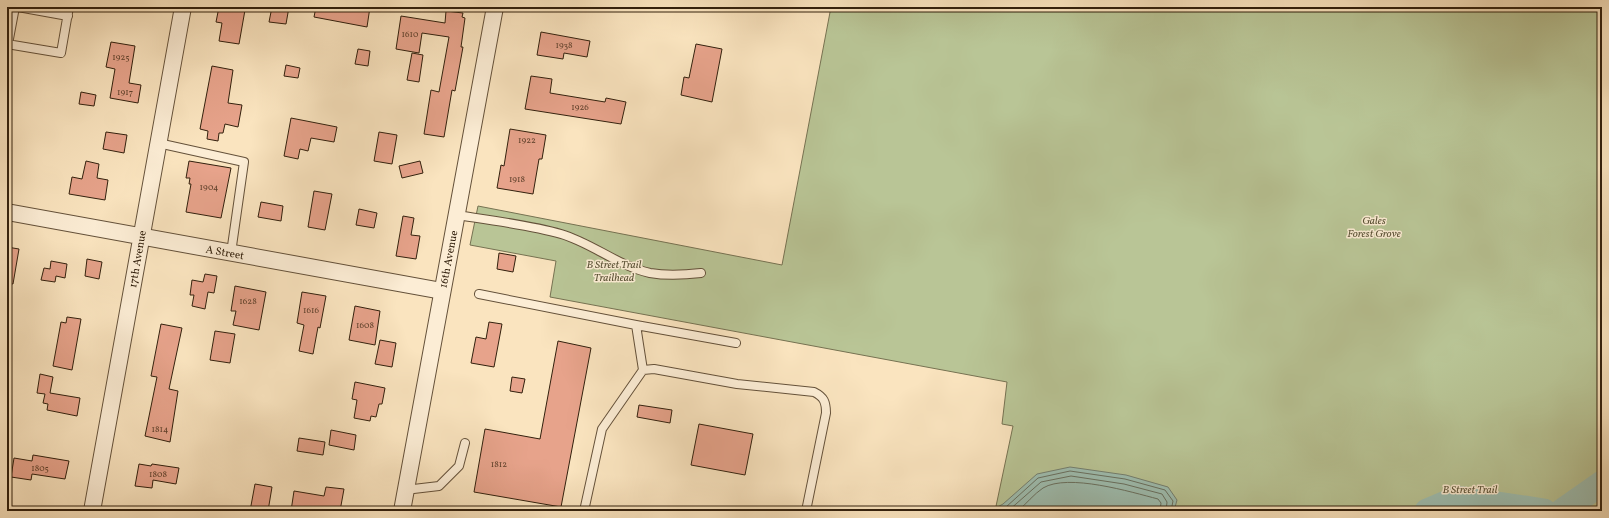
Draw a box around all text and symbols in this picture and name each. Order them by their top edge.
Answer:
house number: 1610 [402,28,419,41]
house number: 1938 [555,39,573,52]
house number: 1925 [112,51,130,64]
house number: 1917 [117,86,133,99]
house number: 1926 [571,101,589,114]
house number: 1922 [518,134,536,147]
house number: 1918 [509,173,526,186]
house number: 1904 [200,181,218,194]
park label: Gales Forest Grove [1347,214,1401,242]
street label: 17th Avenue [126,229,151,289]
street label: 16th Avenue [437,229,462,289]
street label: A Street [204,243,245,264]
park label: B Street Trail Trailhead [586,258,642,286]
house number: 1628 [239,295,257,308]
house number: 1616 [303,304,319,317]
house number: 1608 [356,319,374,332]
house number: 1814 [152,423,168,436]
house number: 1812 [491,458,507,471]
house number: 1805 [31,462,49,475]
house number: 1808 [149,468,167,481]
park label: B Street Trail [1442,483,1498,498]

